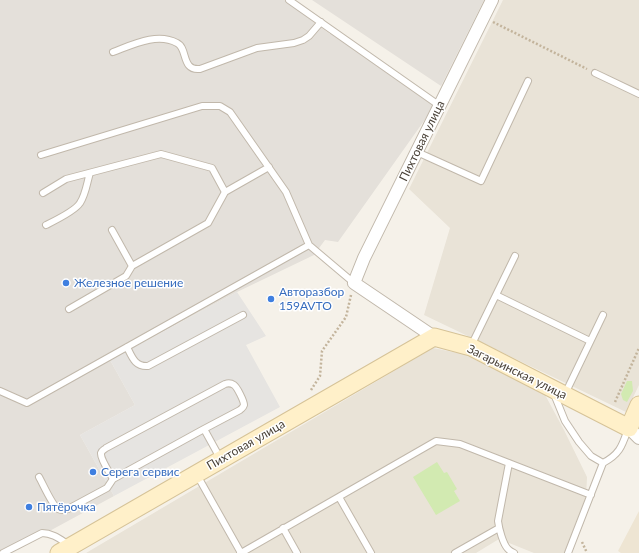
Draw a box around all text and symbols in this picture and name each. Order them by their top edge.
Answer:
street label: Пихтовая улица [396,98,448,184]
place label: Железное решение [74,276,183,290]
marker: Железное решение [61,278,71,288]
place label: Авторазбор 159AVTO [279,285,344,313]
marker: Авторазбор 159AVTO [266,294,276,304]
street label: Загарьинская улица [465,342,569,402]
street label: Пихтовая улица [204,417,288,473]
place label: Серега сервис [101,465,179,479]
marker: Серега сервис [88,467,98,477]
place label: Пятёрочка [37,500,96,514]
marker: Пятёрочка [24,502,34,512]

